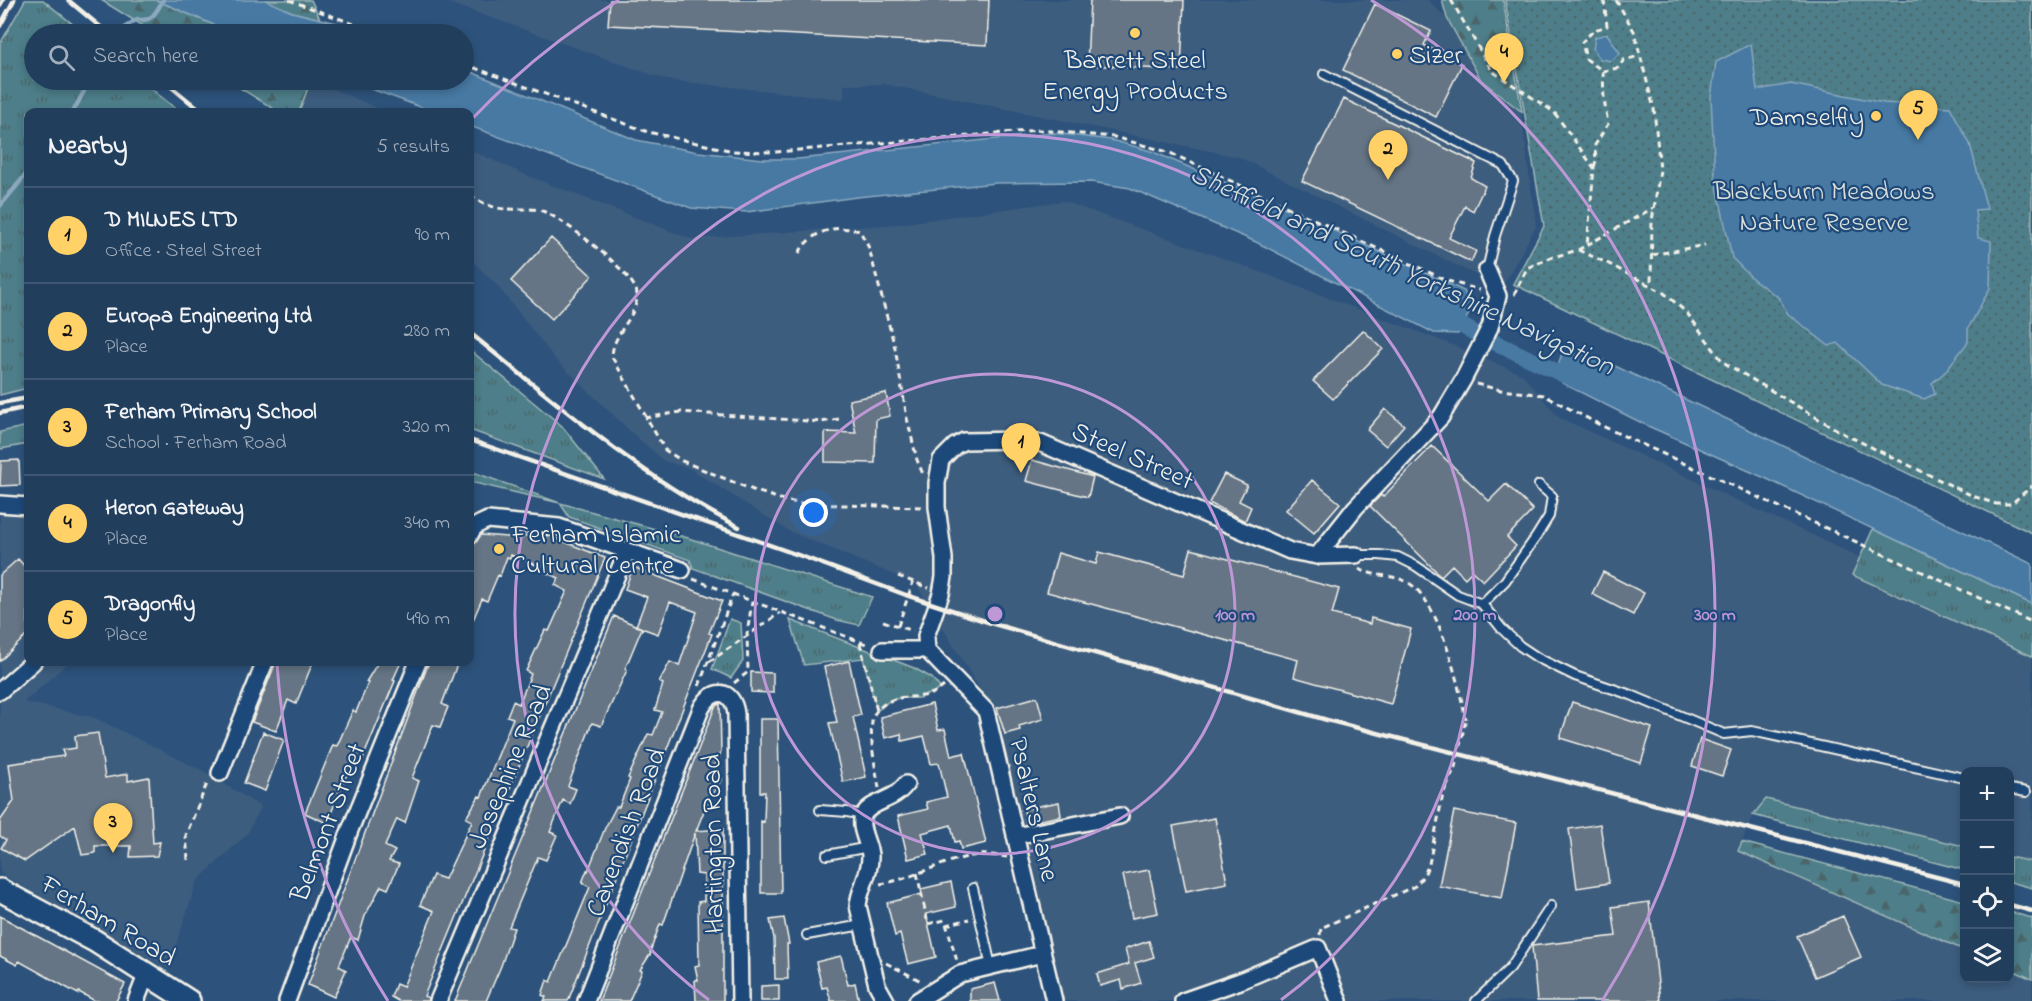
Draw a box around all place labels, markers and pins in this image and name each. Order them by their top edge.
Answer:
marker: Barrett Steel Energy Products [1128,26,1142,40]
pin: 4 [1484,34,1524,83]
place label: Sizer [1409,37,1464,76]
place label: Barrett Steel Energy Products [1042,42,1228,112]
marker: Sizer [1390,47,1404,61]
pin: 5 [1898,90,1938,140]
place label: Damselfly [1749,99,1864,138]
marker: Damselfly [1869,109,1883,123]
pin: 2 [1368,130,1408,180]
pin: 1 [1002,424,1040,473]
place label: Ferham Islamic Cultural Centre [510,516,681,586]
marker: Ferham Islamic Cultural Centre [492,542,506,556]
centre of rings [985,604,1005,624]
pin: 3 [94,804,132,853]

